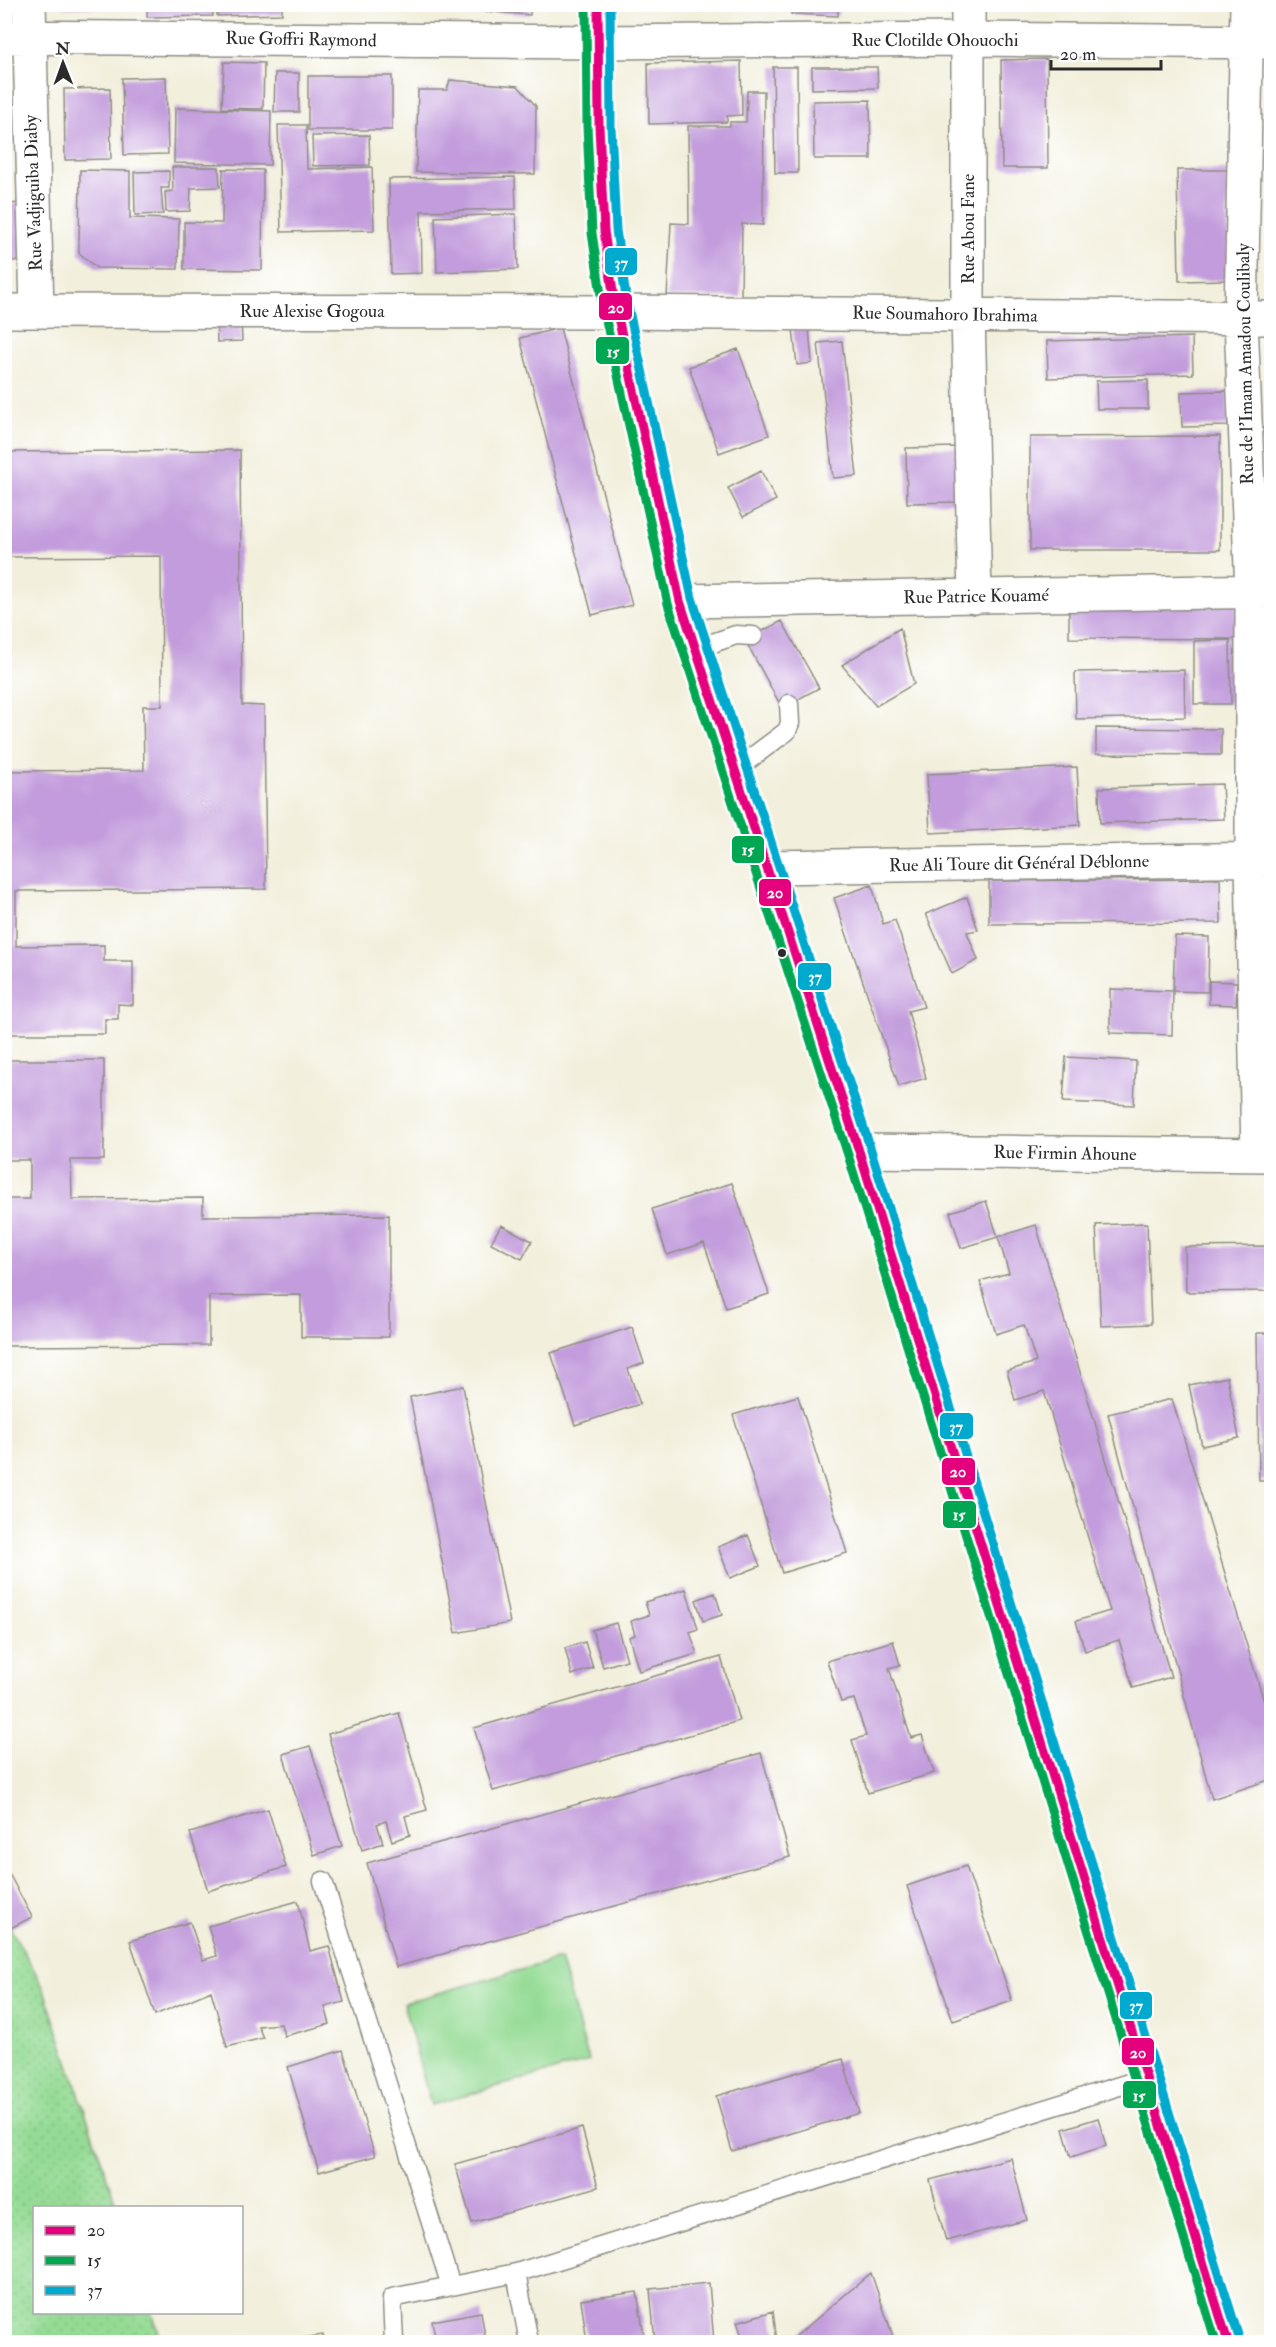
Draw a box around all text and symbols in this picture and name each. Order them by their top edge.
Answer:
street label: Rue Goffri Raymond [225,27,377,52]
street label: Rue Clotilde Ohouochi [851,29,1019,52]
north arrow [33,33,93,93]
scale bar [1051,33,1160,71]
text: N [54,39,71,59]
text: 20 m [1060,43,1096,66]
street label: Rue Vadjiguiba Diaby [19,113,48,272]
street label: Rue Abou Fane [957,173,980,284]
street label: Rue de l'Imam Amadou Coulibaly [1232,242,1259,485]
line badge: 37 [604,247,638,276]
text: 37 [614,253,628,273]
line badge: 20 [598,292,633,321]
text: 20 [608,298,624,318]
street label: Rue Alexise Gogoua [239,300,385,323]
street label: Rue Soumahoro Ibrahima [852,301,1039,328]
line badge: 15 [595,336,630,365]
text: 15 [607,342,620,362]
street label: Rue Patrice Kouamé [903,584,1050,609]
line badge: 15 [731,835,765,864]
text: 15 [742,840,755,860]
street label: Rue Ali Toure dit Général Déblonne [889,850,1150,877]
line badge: 20 [758,878,792,907]
text: 20 [767,883,783,903]
unlabelled marker [776,947,788,959]
line badge: 37 [797,962,832,991]
text: 37 [808,967,822,987]
street label: Rue Firmin Ahoune [993,1141,1137,1166]
line badge: 37 [939,1412,974,1440]
text: 37 [949,1417,963,1437]
line badge: 20 [941,1457,976,1486]
text: 20 [950,1462,966,1482]
line badge: 15 [942,1500,977,1529]
text: 15 [953,1505,966,1525]
line badge: 37 [1119,1991,1153,2020]
text: 37 [1129,1996,1143,2016]
line badge: 20 [1121,2037,1155,2066]
text: 20 [1130,2043,1146,2063]
line badge: 15 [1122,2080,1157,2109]
text: 15 [1133,2086,1146,2106]
legend [33,2206,243,2314]
text: 20 [87,2219,105,2242]
text: 15 [87,2249,101,2272]
text: 37 [87,2279,102,2302]

